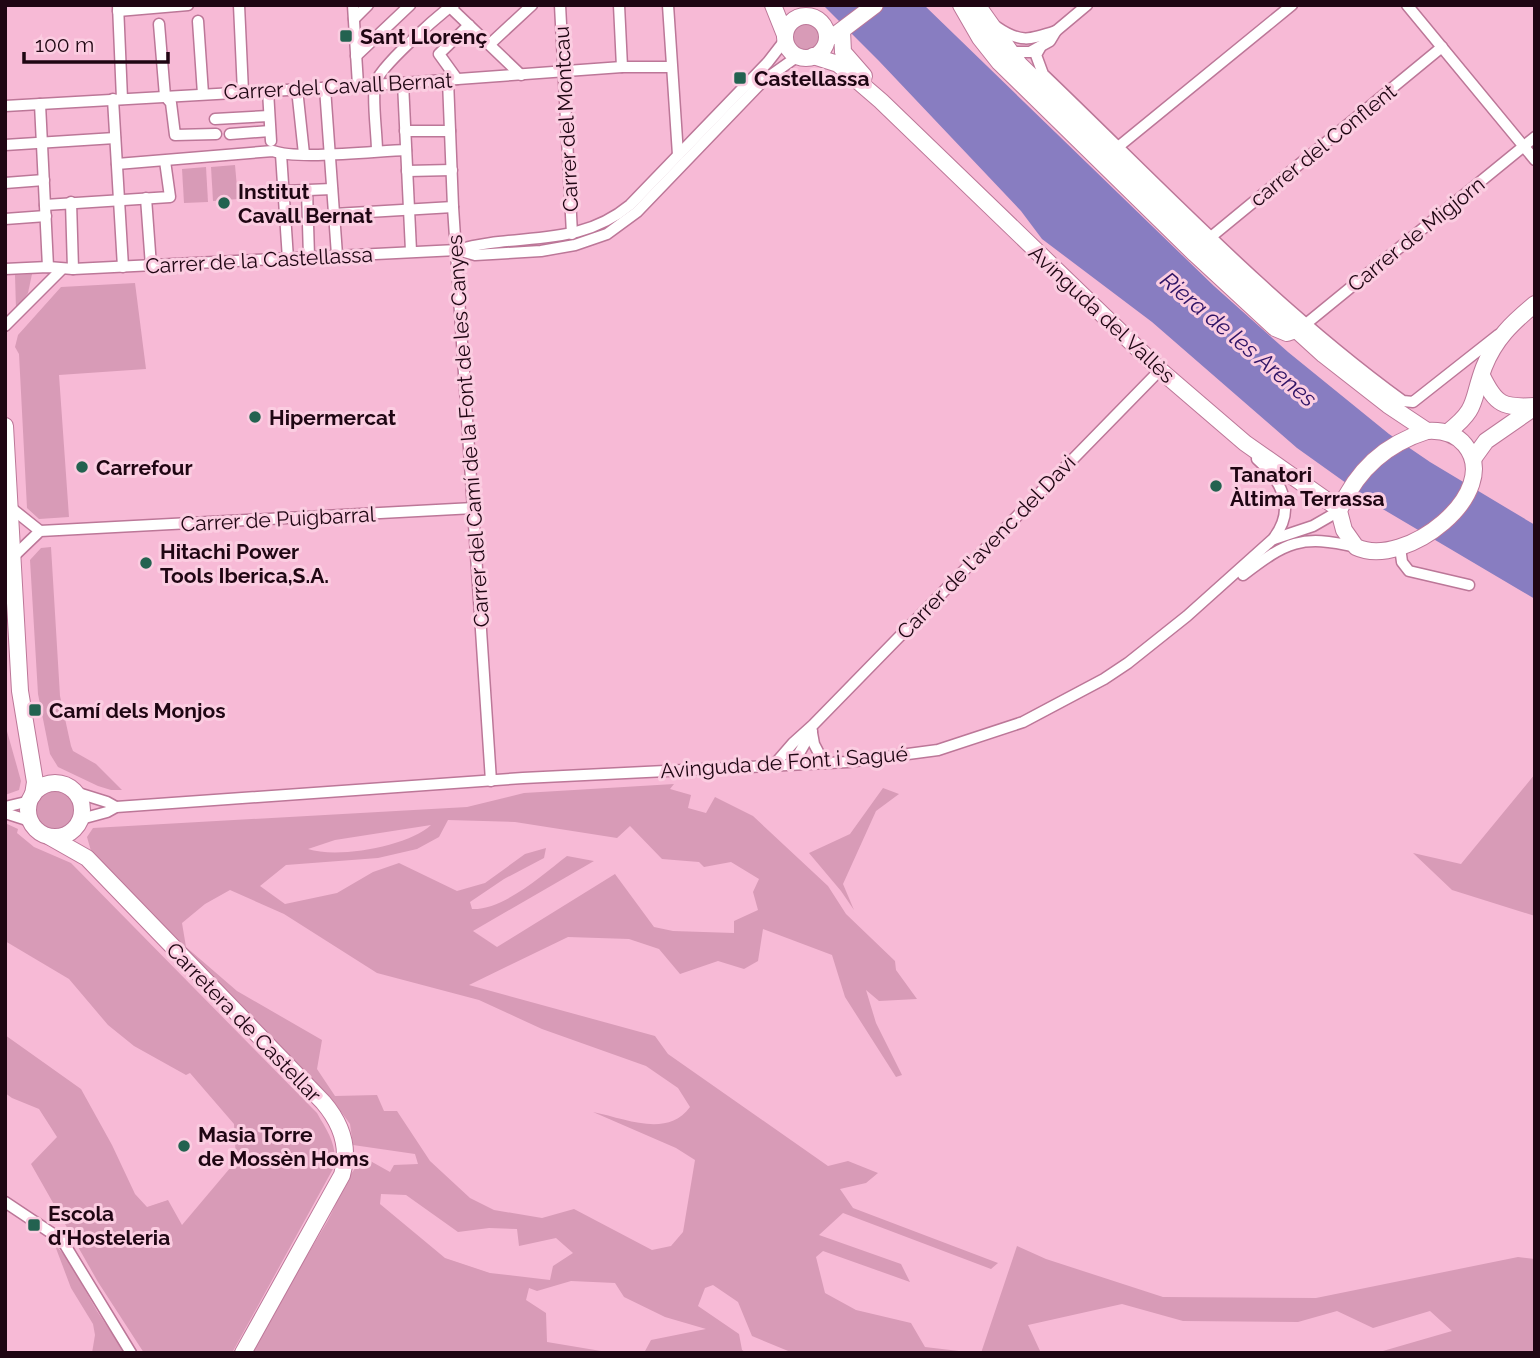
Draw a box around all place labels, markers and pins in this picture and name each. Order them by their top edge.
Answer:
place label: Sant Llorenç [360,24,488,49]
marker: Sant Llorenç [338,28,354,44]
place label: Castellassa [754,66,869,91]
marker: Castellassa [732,70,748,86]
place label: Institut Cavall Bernat [238,179,373,228]
marker: Institut Cavall Bernat [216,195,232,211]
place label: Hipermercat [269,405,396,430]
marker: Hipermercat [247,409,263,425]
place label: Carrefour [96,455,193,480]
marker: Carrefour [74,459,90,475]
place label: Tanatori Àltima Terrassa [1230,462,1385,511]
marker: Tanatori Àltima Terrassa [1208,478,1224,494]
place label: Hitachi Power Tools Iberica,S.A. [160,539,329,588]
marker: Hitachi Power Tools Iberica,S.A. [138,555,154,571]
place label: Camí dels Monjos [49,698,226,723]
marker: Camí dels Monjos [27,702,43,718]
place label: Masia Torre de Mossèn Homs [198,1122,369,1171]
marker: Masia Torre de Mossèn Homs [176,1138,192,1154]
place label: Escola d'Hosteleria [48,1201,170,1250]
marker: Escola d'Hosteleria [26,1217,42,1233]

